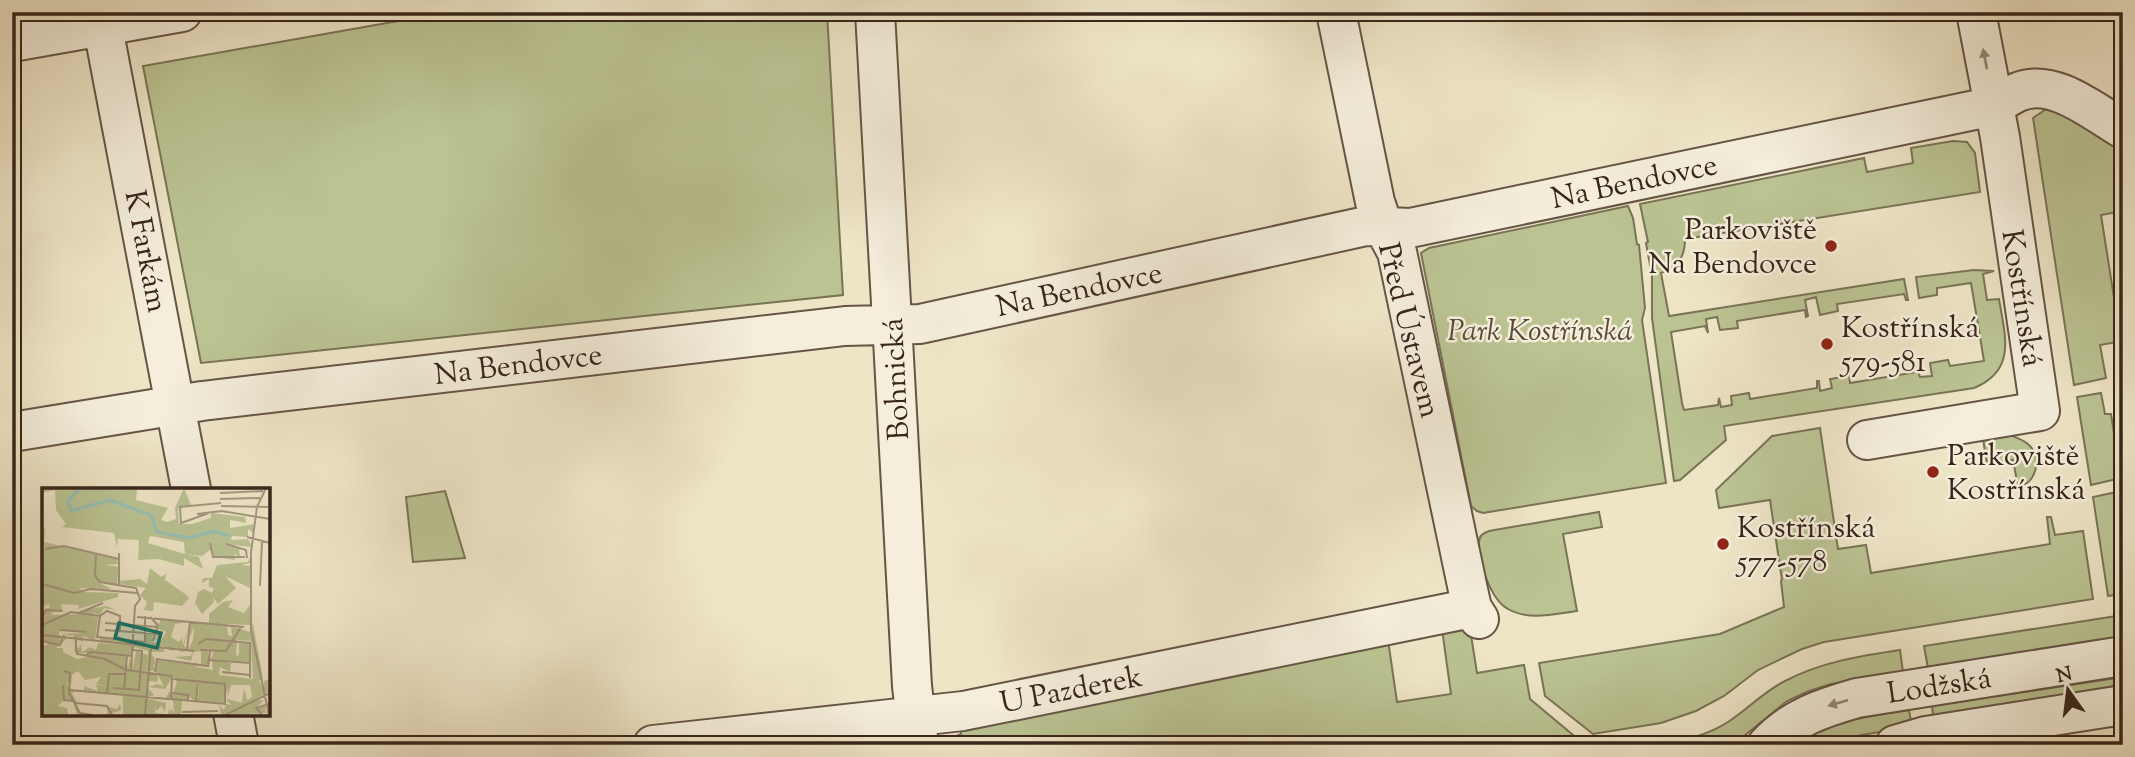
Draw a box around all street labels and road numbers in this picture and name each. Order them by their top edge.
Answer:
street label: Na Bendovce [1547,145,1722,222]
street label: K Farkám [112,187,177,317]
street label: Kostřínská [1988,227,2053,370]
street label: Před Ústavem [1365,239,1450,423]
street label: Na Bendovce [992,253,1167,330]
street label: Bohnická [873,316,922,441]
street label: Na Bendovce [432,335,605,398]
street label: U Pazderek [996,657,1147,726]
street label: Lodžská [1884,658,1995,717]

